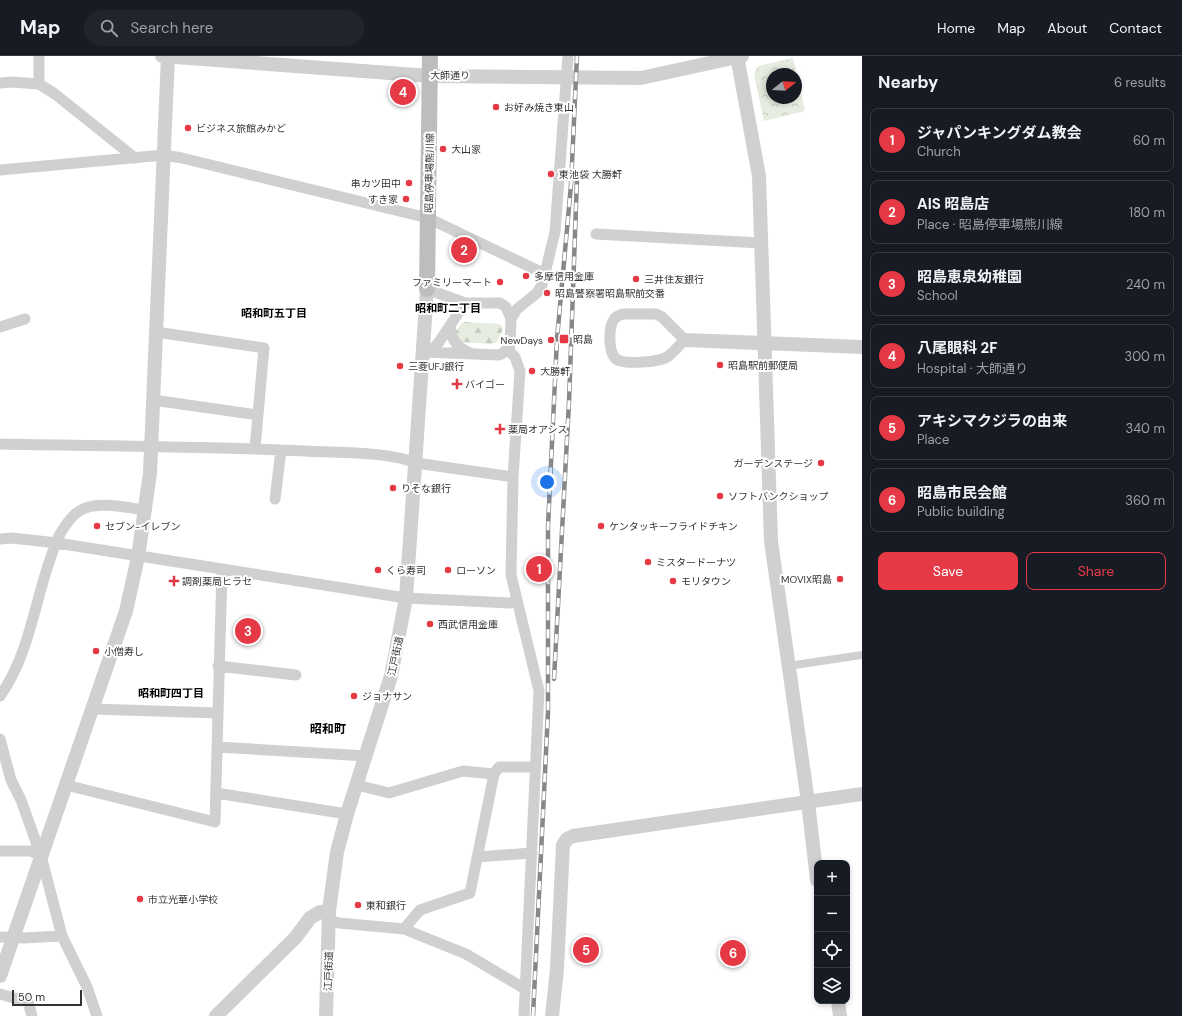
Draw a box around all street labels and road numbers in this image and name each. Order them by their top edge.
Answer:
street label: 大師通り [430,69,470,82]
street label: 昭島停車場熊川線 [422,133,437,213]
street label: 江戸街道 [385,635,406,677]
street label: 江戸街道 [321,951,336,991]

